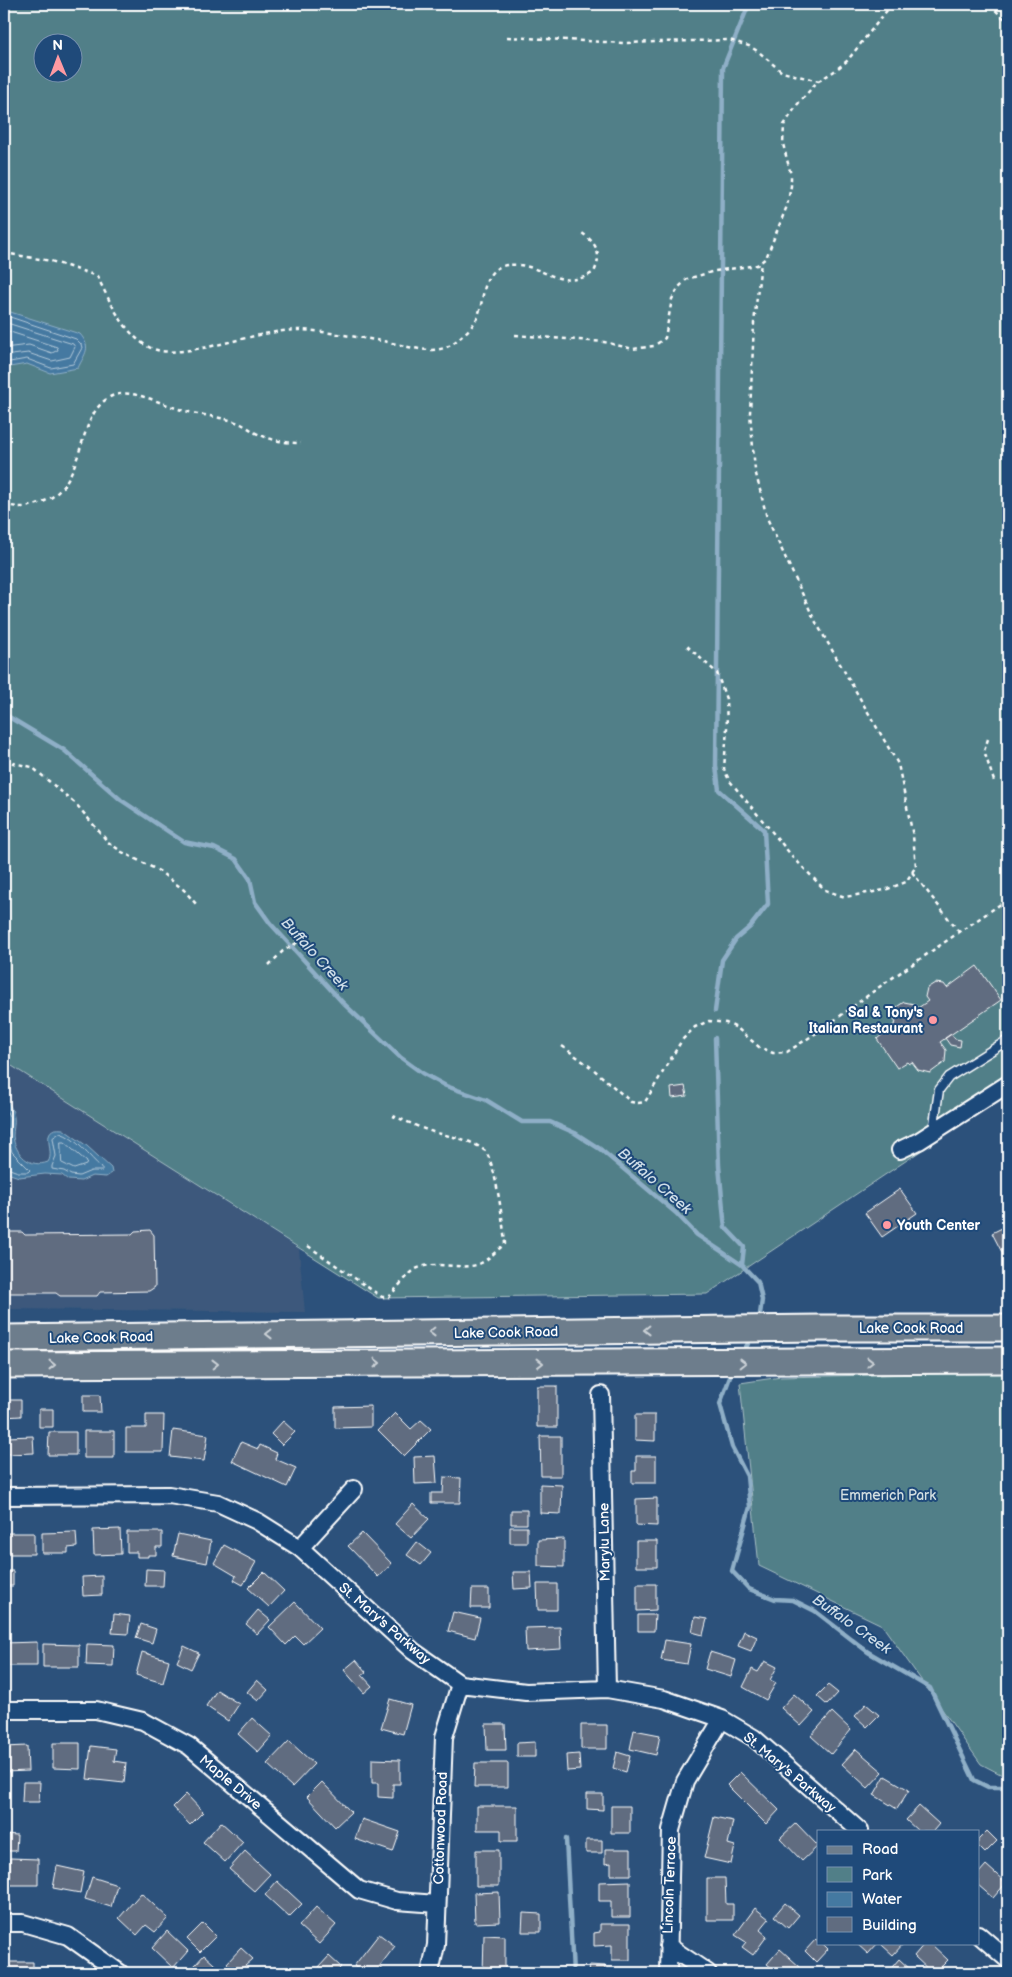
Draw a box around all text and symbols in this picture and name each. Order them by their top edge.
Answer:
north arrow [32,32,82,82]
text: N [52,37,63,54]
water label: Buffalo Creek [277,914,353,995]
place label: Sal & Tony's Italian Restaurant [808,1004,923,1037]
marker: Sal & Tony's Italian Restaurant [927,1014,939,1026]
water label: Buffalo Creek [614,1144,696,1219]
place label: Youth Center [897,1217,981,1234]
marker: Youth Center [881,1219,893,1231]
street label: Lake Cook Road [859,1320,963,1337]
street label: Lake Cook Road [454,1323,558,1342]
one-way arrow [642,1325,650,1335]
one-way arrow [427,1327,435,1337]
street label: Lake Cook Road [49,1328,153,1347]
one-way arrow [265,1329,272,1339]
one-way arrow [867,1357,875,1367]
one-way arrow [374,1358,382,1368]
one-way arrow [536,1358,544,1368]
one-way arrow [740,1358,747,1368]
one-way arrow [212,1359,219,1369]
one-way arrow [49,1360,57,1370]
park label: Emmerich Park [840,1487,936,1504]
street label: Marylu Lane [595,1503,614,1581]
street label: St. Mary's Parkway [335,1579,434,1668]
water label: Buffalo Creek [809,1590,895,1659]
street label: St. Mary's Parkway [740,1729,840,1817]
street label: Maple Drive [196,1751,265,1813]
street label: Cottonwood Road [430,1771,451,1885]
legend [817,1830,980,1944]
street label: Lincoln Terrace [659,1836,680,1934]
text: Road [862,1840,898,1859]
text: Park [862,1866,893,1885]
text: Water [862,1890,902,1909]
text: Building [862,1916,917,1935]

